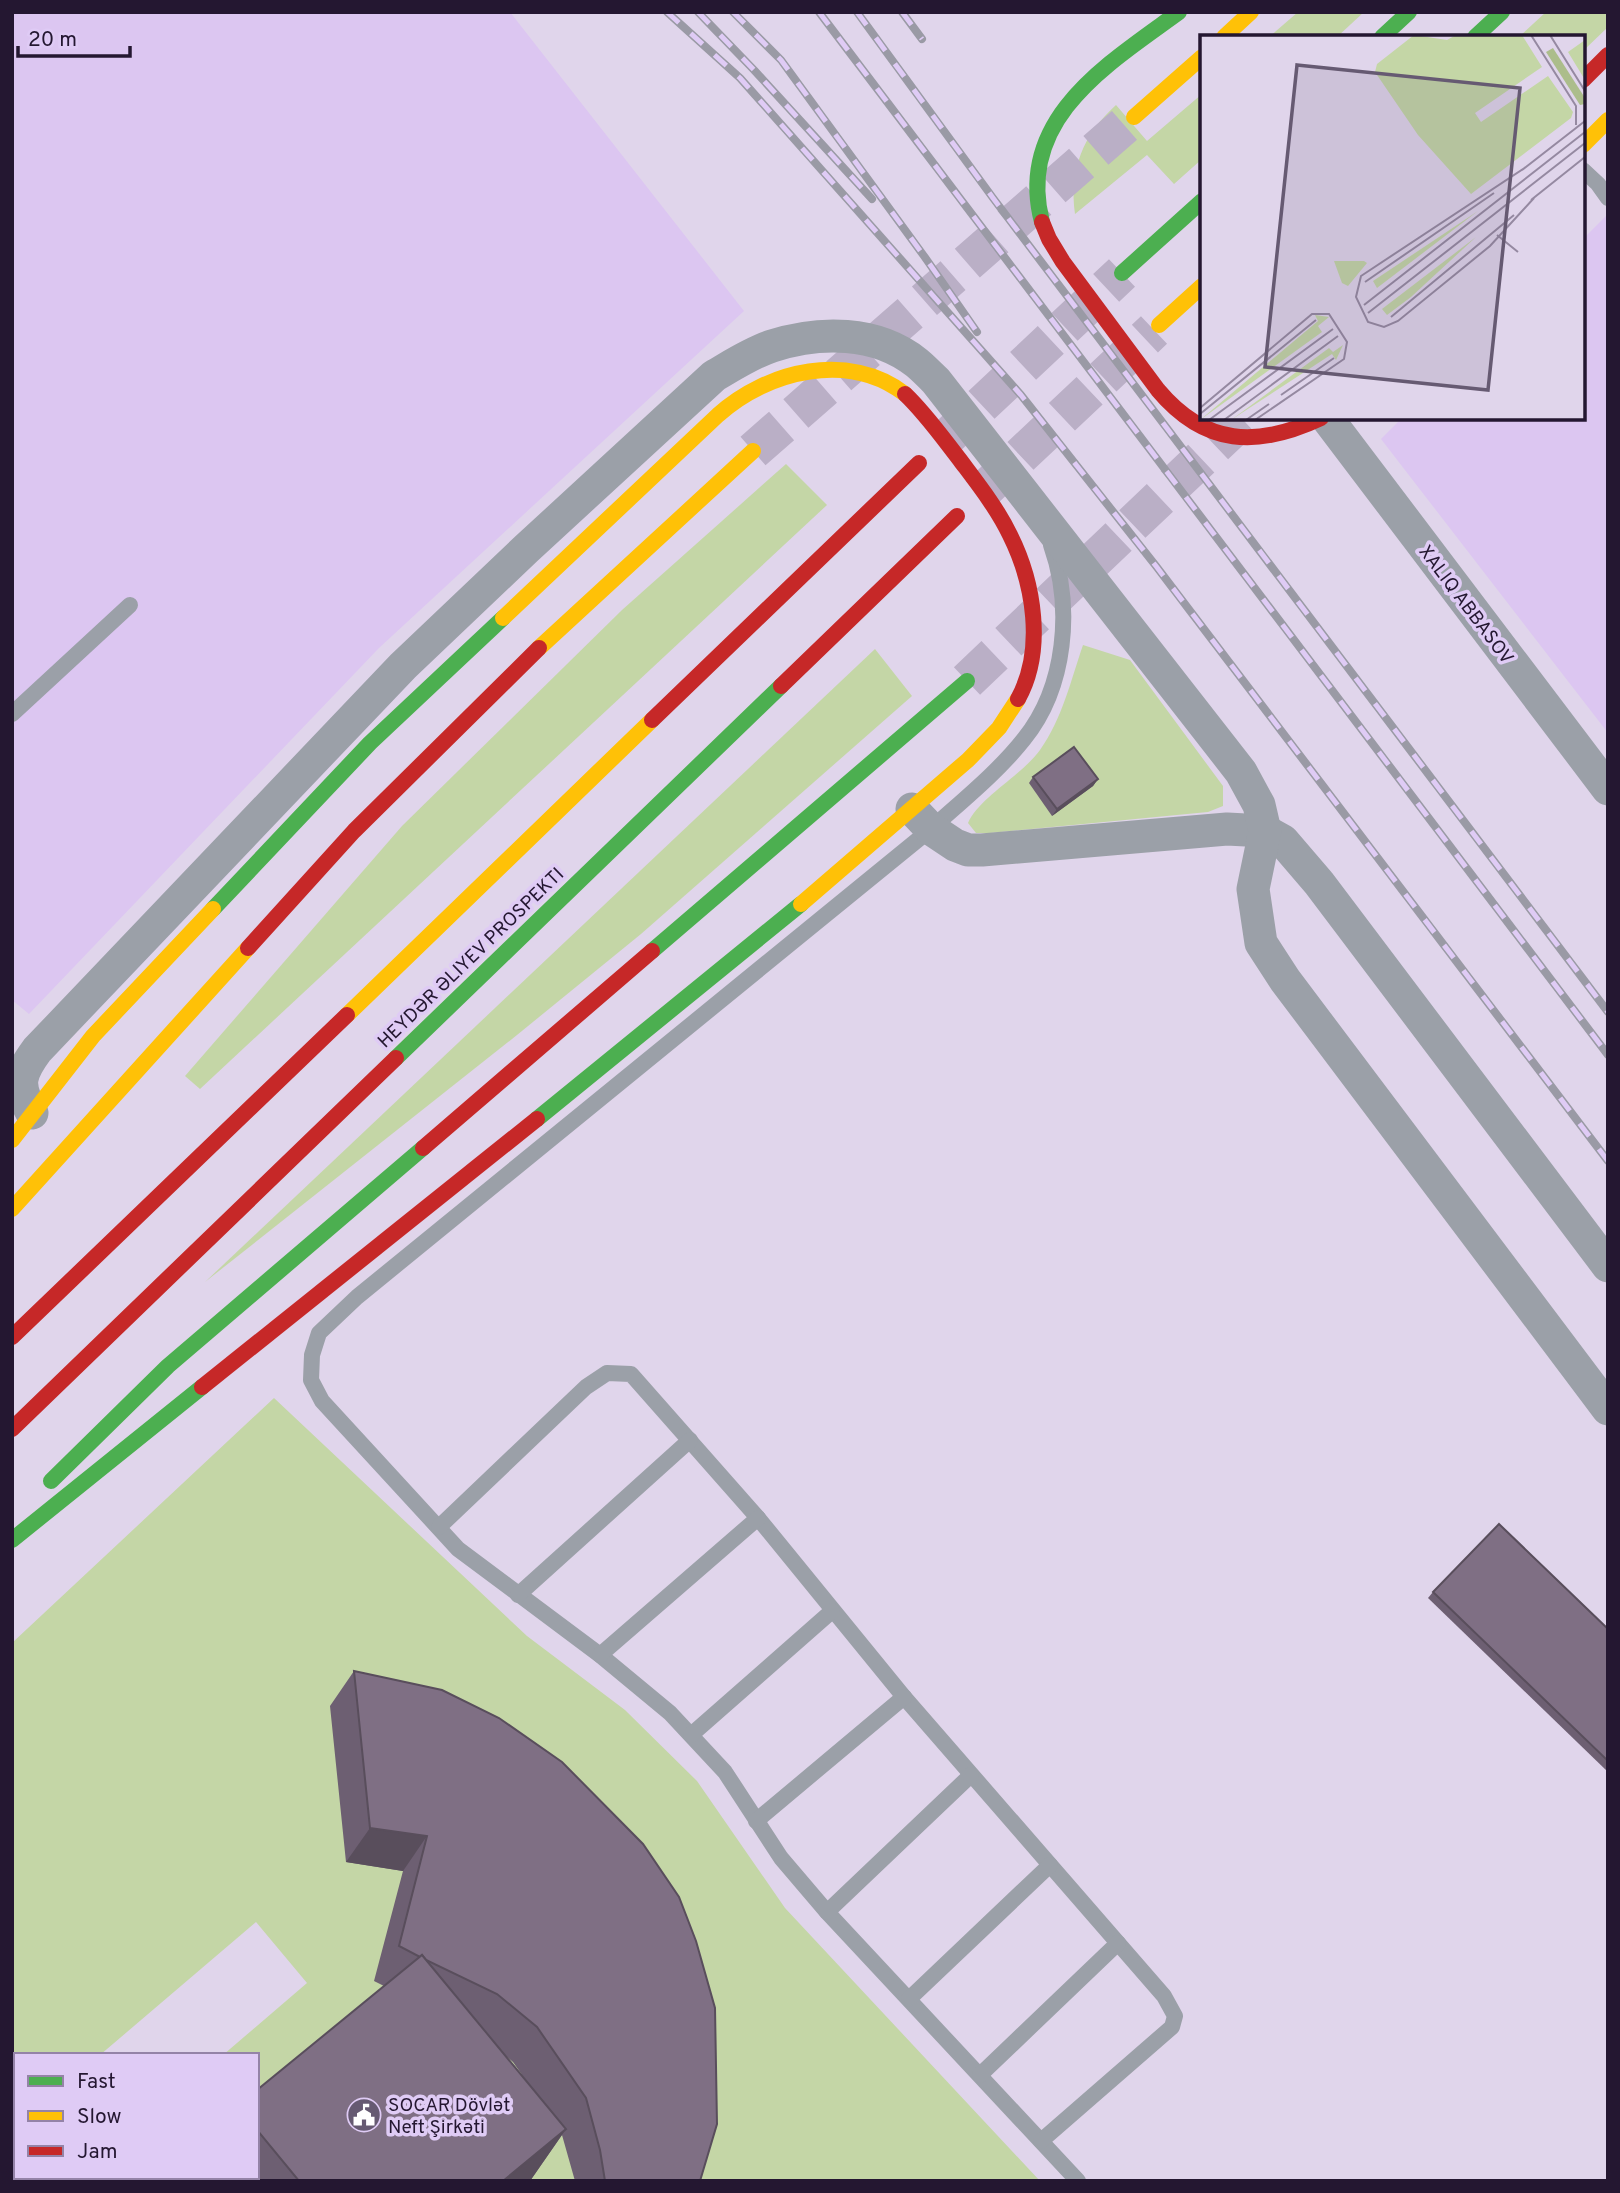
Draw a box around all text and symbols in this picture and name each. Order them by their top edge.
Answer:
scale bar [18,14,130,58]
text: 20 m [28,27,77,54]
inset map [1200,35,1585,420]
street label: XALIQ ABBASOV [1413,541,1518,670]
street label: HEYDƏR ƏLIYEV PROSPEKTI [373,863,570,1054]
legend [14,2053,259,2179]
text: Fast [77,2069,116,2096]
place label: SOCAR Dövlət Neft Şirkəti [388,2094,511,2140]
public building icon: SOCAR Dövlət Neft Şirkəti [345,2096,383,2134]
text: Slow [77,2104,122,2131]
text: Jam [77,2139,118,2166]

